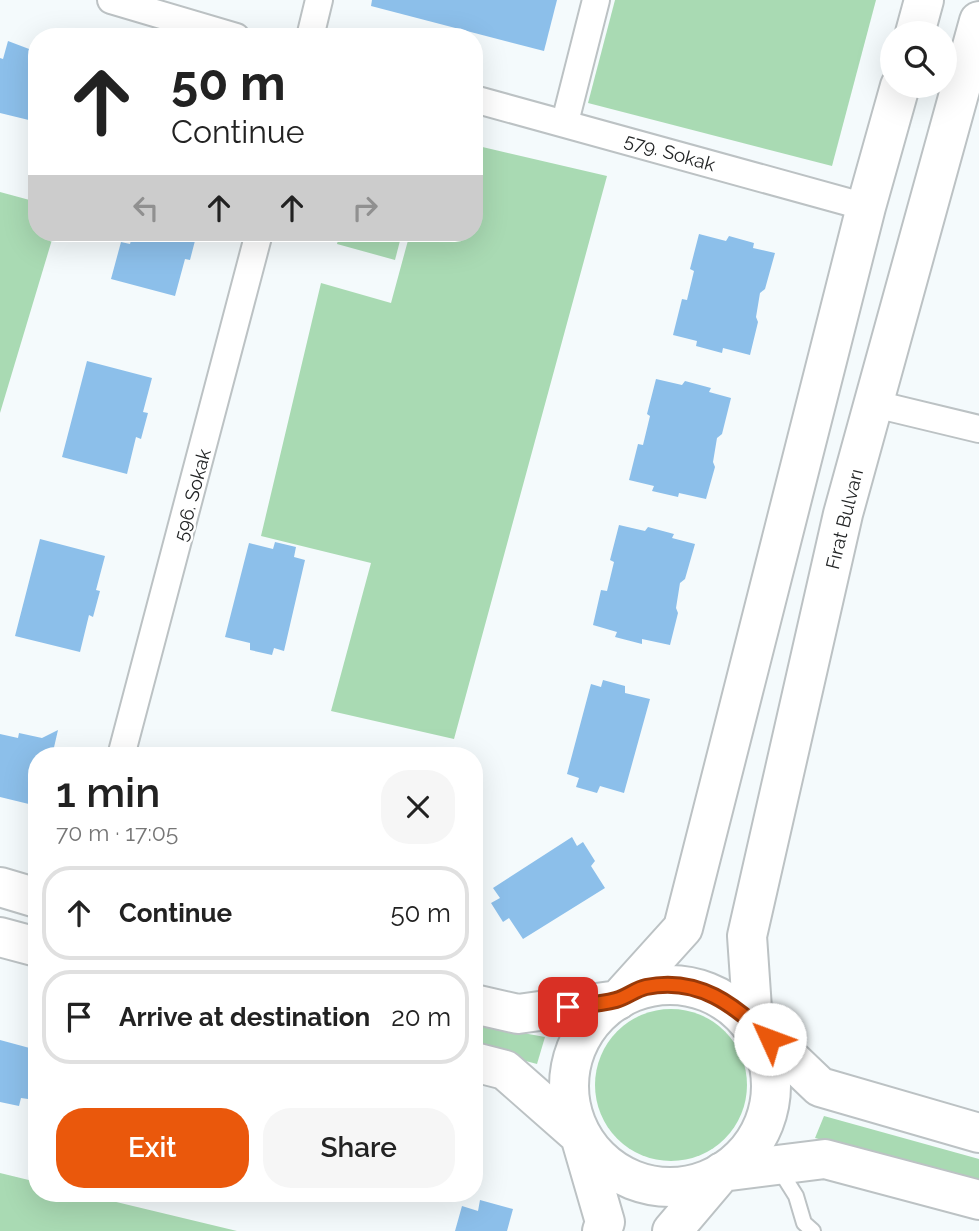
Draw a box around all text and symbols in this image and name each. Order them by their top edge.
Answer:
map controls [880,21,957,98]
button: search [880,21,957,98]
text: 50 m [171,54,286,111]
icon: ahead [56,56,147,147]
text: Continue [171,113,305,150]
street label: 579. Sokak [622,129,718,175]
icon: left [127,189,165,227]
icon: ahead [200,189,238,227]
icon: ahead [273,189,311,227]
icon: right [346,189,384,227]
street label: 596. Sokak [169,446,215,544]
street label: Fırat Bulvarı [821,467,867,571]
text: 1 min [56,768,160,817]
button: close [381,770,455,844]
text: 70 m · 17:05 [56,819,178,846]
icon: ahead [60,894,98,932]
text: Continue [119,898,232,928]
text: 50 m [390,898,451,928]
pin [538,977,598,1037]
icon: arrive [549,988,587,1026]
icon: arrive [60,998,98,1036]
text: Arrive at destination [119,1002,370,1032]
text: 20 m [391,1002,451,1032]
position arrow [733,1002,807,1076]
button: Exit [56,1108,249,1188]
button: Share [263,1108,455,1188]

